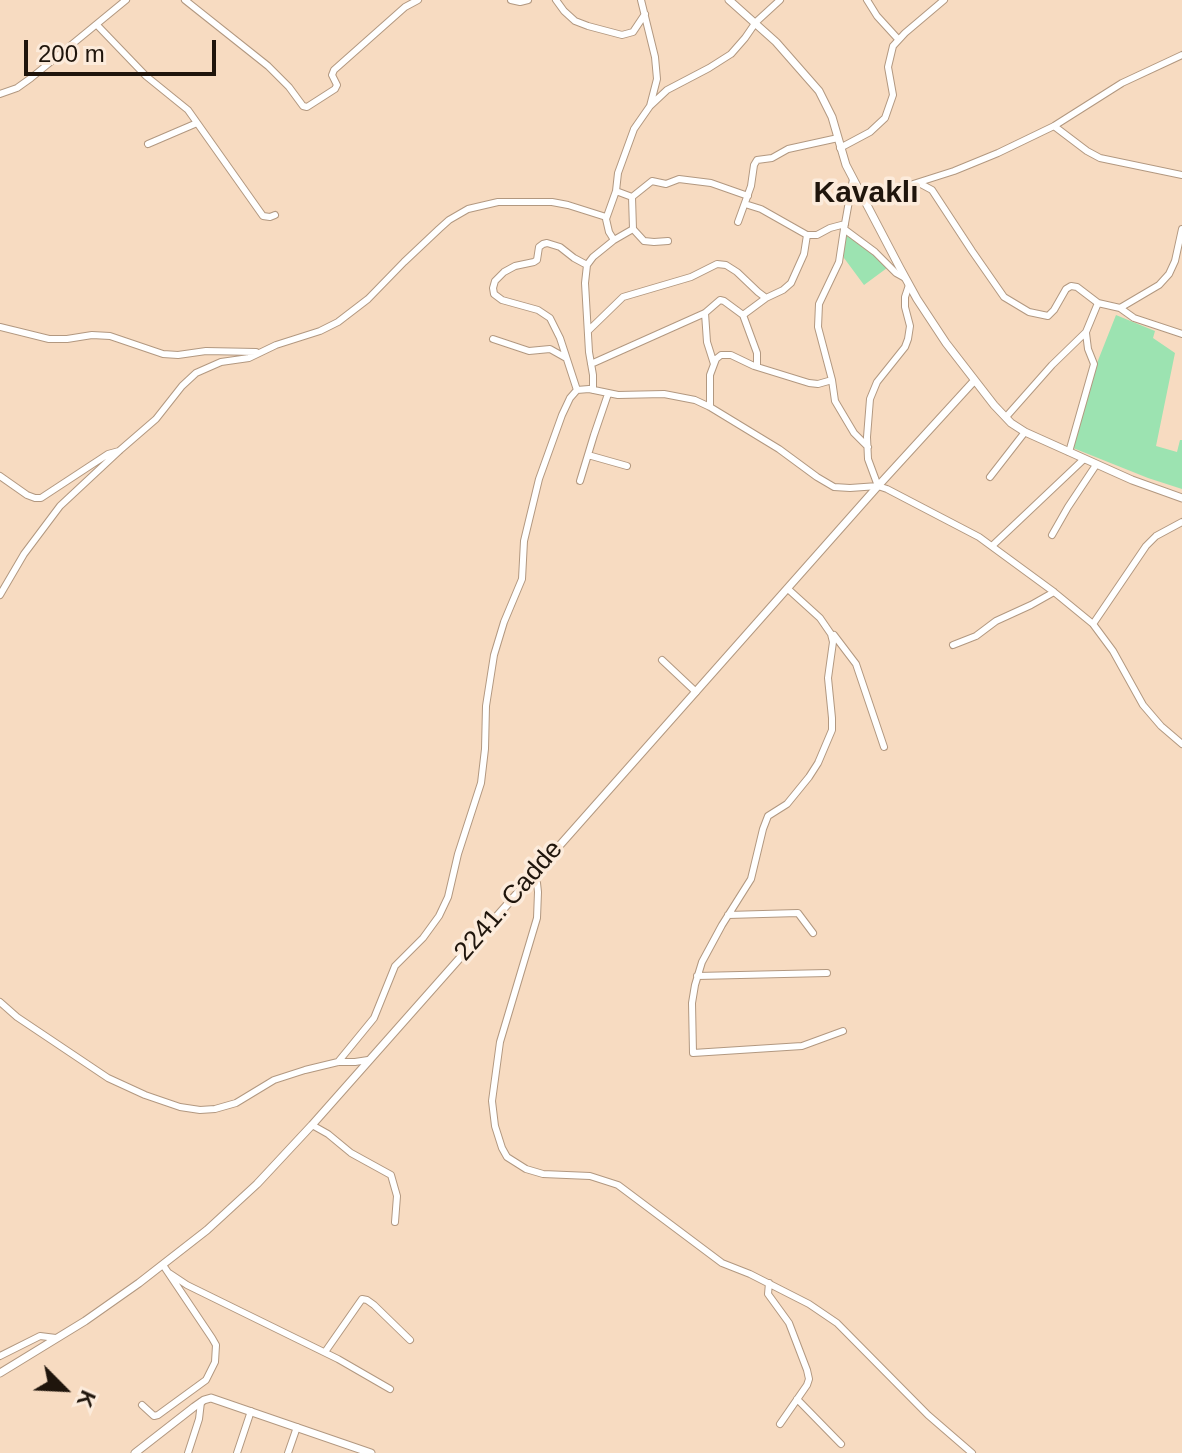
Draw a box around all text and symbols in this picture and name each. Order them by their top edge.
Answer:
scale bar [28,24,220,74]
text: 200 m [38,40,105,67]
district label: Kavaklı [813,176,919,212]
street label: 2241. Cadde [448,835,570,967]
north arrow [24,1349,104,1429]
text: K [72,1387,101,1411]

